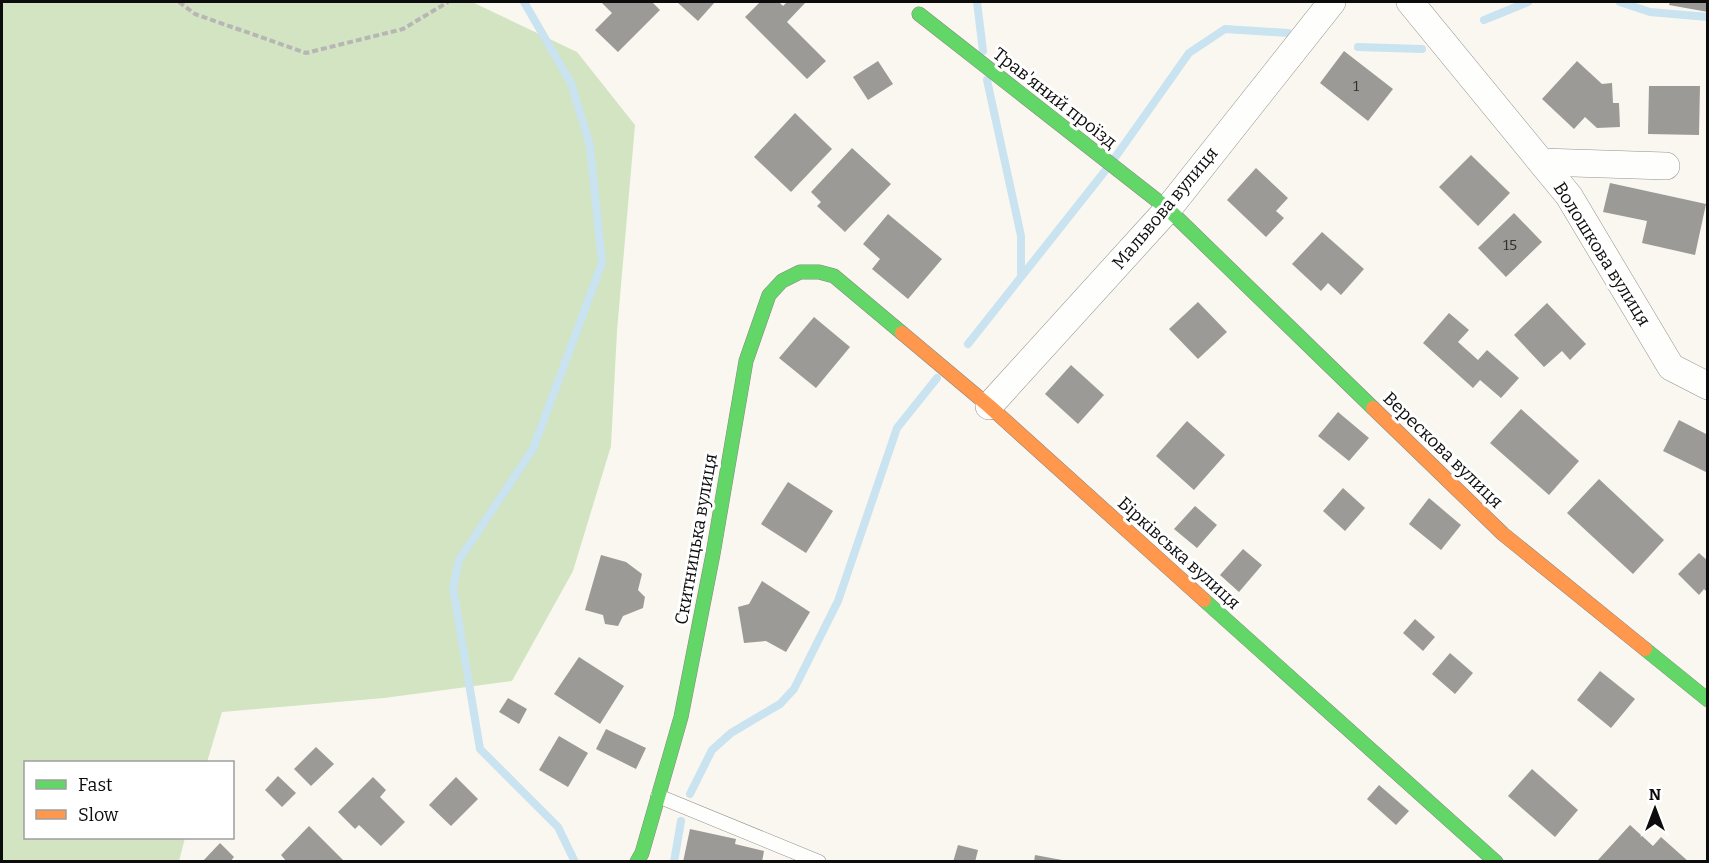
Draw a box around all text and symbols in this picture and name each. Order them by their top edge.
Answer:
street label: Трав'яний проїзд [989,43,1121,153]
house number: 1 [1353,77,1359,95]
street label: Мальвова вулиця [1107,142,1223,274]
street label: Волошкова вулиця [1549,178,1655,330]
house number: 15 [1503,236,1517,254]
street label: Верескова вулиця [1379,387,1507,513]
street label: Скитницька вулиця [670,452,722,626]
street label: Бірківська вулиця [1113,492,1245,614]
legend [24,761,234,839]
text: Fast [78,774,113,796]
north arrow [1625,779,1685,839]
text: N [1649,785,1661,804]
text: Slow [78,804,119,826]

